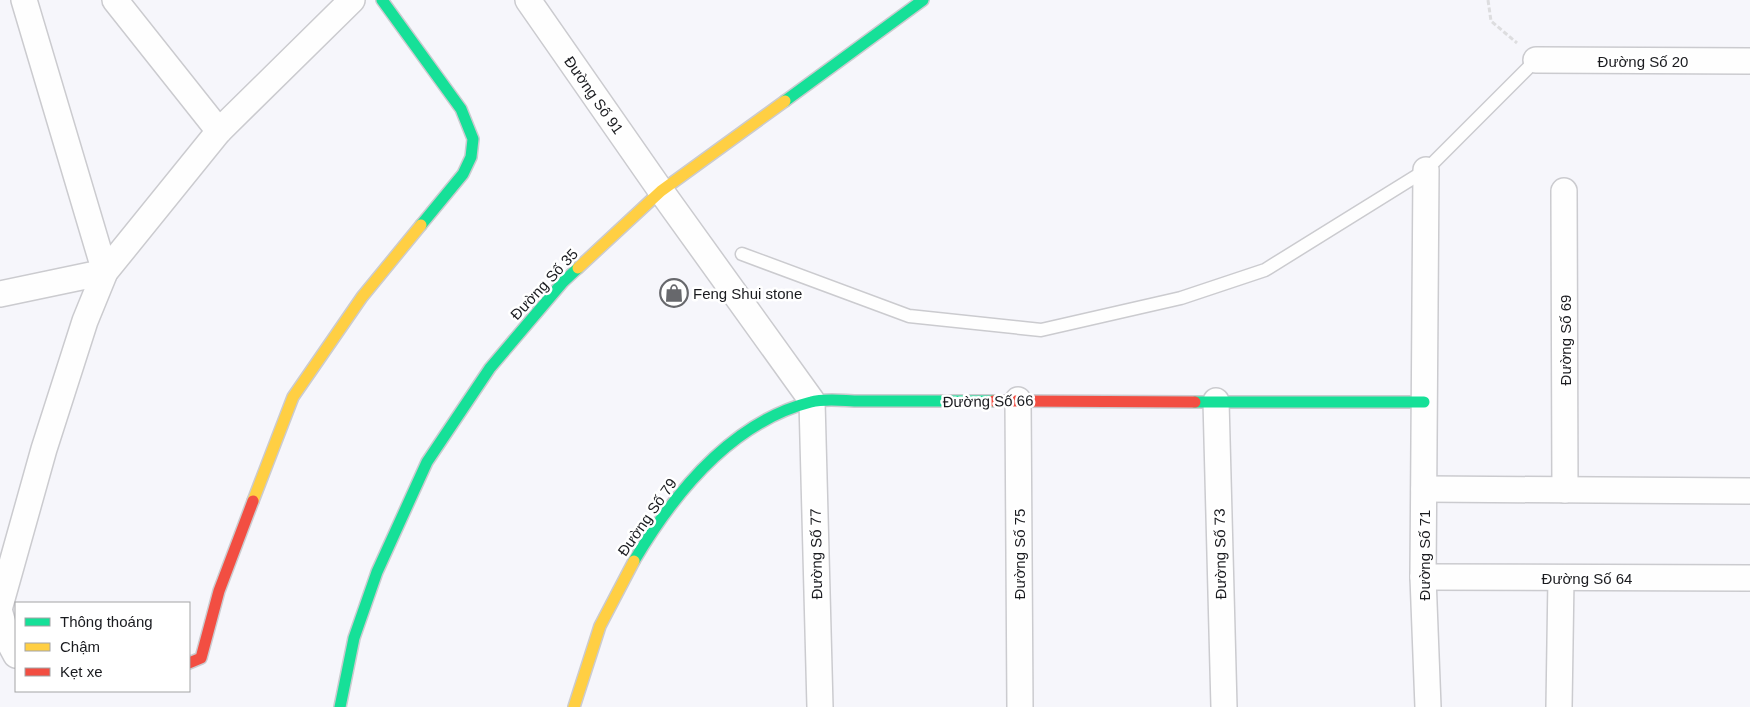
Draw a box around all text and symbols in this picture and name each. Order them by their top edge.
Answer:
street label: Đường Số 91 [561,53,627,137]
street label: Đường Số 20 [1598,53,1688,70]
street label: Đường Số 35 [507,245,581,323]
shop icon: Feng Shui stone [659,278,689,308]
place label: Feng Shui stone [693,285,802,302]
street label: Đường Số 69 [1557,295,1574,385]
street label: Đường Số 66 [942,392,1034,410]
street label: Đường Số 79 [614,475,680,559]
street label: Đường Số 77 [807,508,825,600]
street label: Đường Số 73 [1211,508,1229,600]
street label: Đường Số 75 [1011,509,1028,599]
street label: Đường Số 71 [1416,510,1433,600]
street label: Đường Số 64 [1542,570,1632,587]
legend [15,602,190,692]
text: Thông thoáng [60,613,153,630]
text: Chậm [60,638,100,655]
text: Kẹt xe [60,663,103,680]

